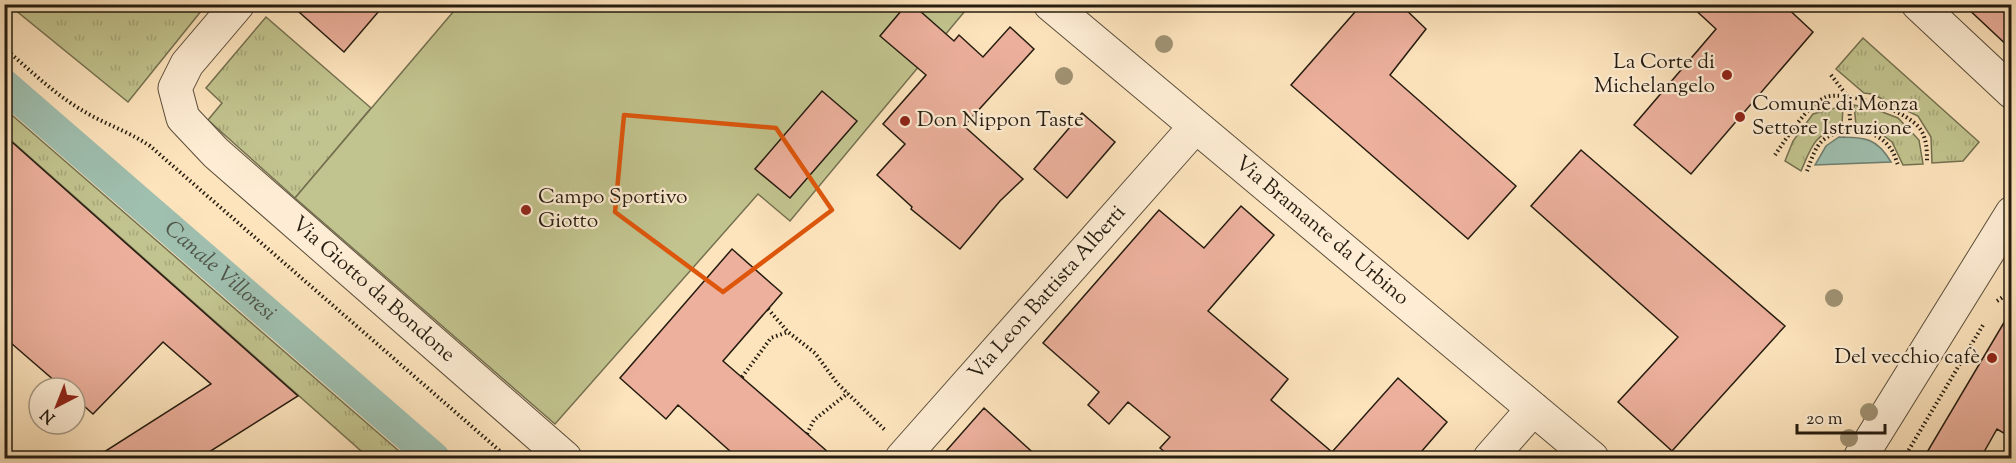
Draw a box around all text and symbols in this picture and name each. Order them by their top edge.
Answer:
place label: La Corte di Michelangelo [1594,48,1715,102]
marker: La Corte di Michelangelo [1720,68,1734,82]
place label: Comune di Monza Settore Istruzione [1752,90,1919,144]
place label: Don Nippon Taste [917,106,1084,136]
marker: Comune di Monza Settore Istruzione [1733,110,1747,124]
marker: Don Nippon Taste [898,114,912,128]
street label: Via Bramante da Urbino [1228,149,1415,313]
place label: Campo Sportivo Giotto [538,183,688,237]
street label: Via Leon Battista Alberti [962,199,1134,387]
marker: Campo Sportivo Giotto [519,203,533,217]
street label: Via Giotto da Bondone [284,210,461,370]
water label: Canale Villoresi [156,214,282,329]
place label: Del vecchio cafè [1834,343,1980,373]
marker: Del vecchio cafè [1985,351,1999,365]
north arrow [27,376,87,436]
scale bar [1797,397,1886,435]
text: N [36,402,61,428]
text: 20 m [1806,407,1843,433]

